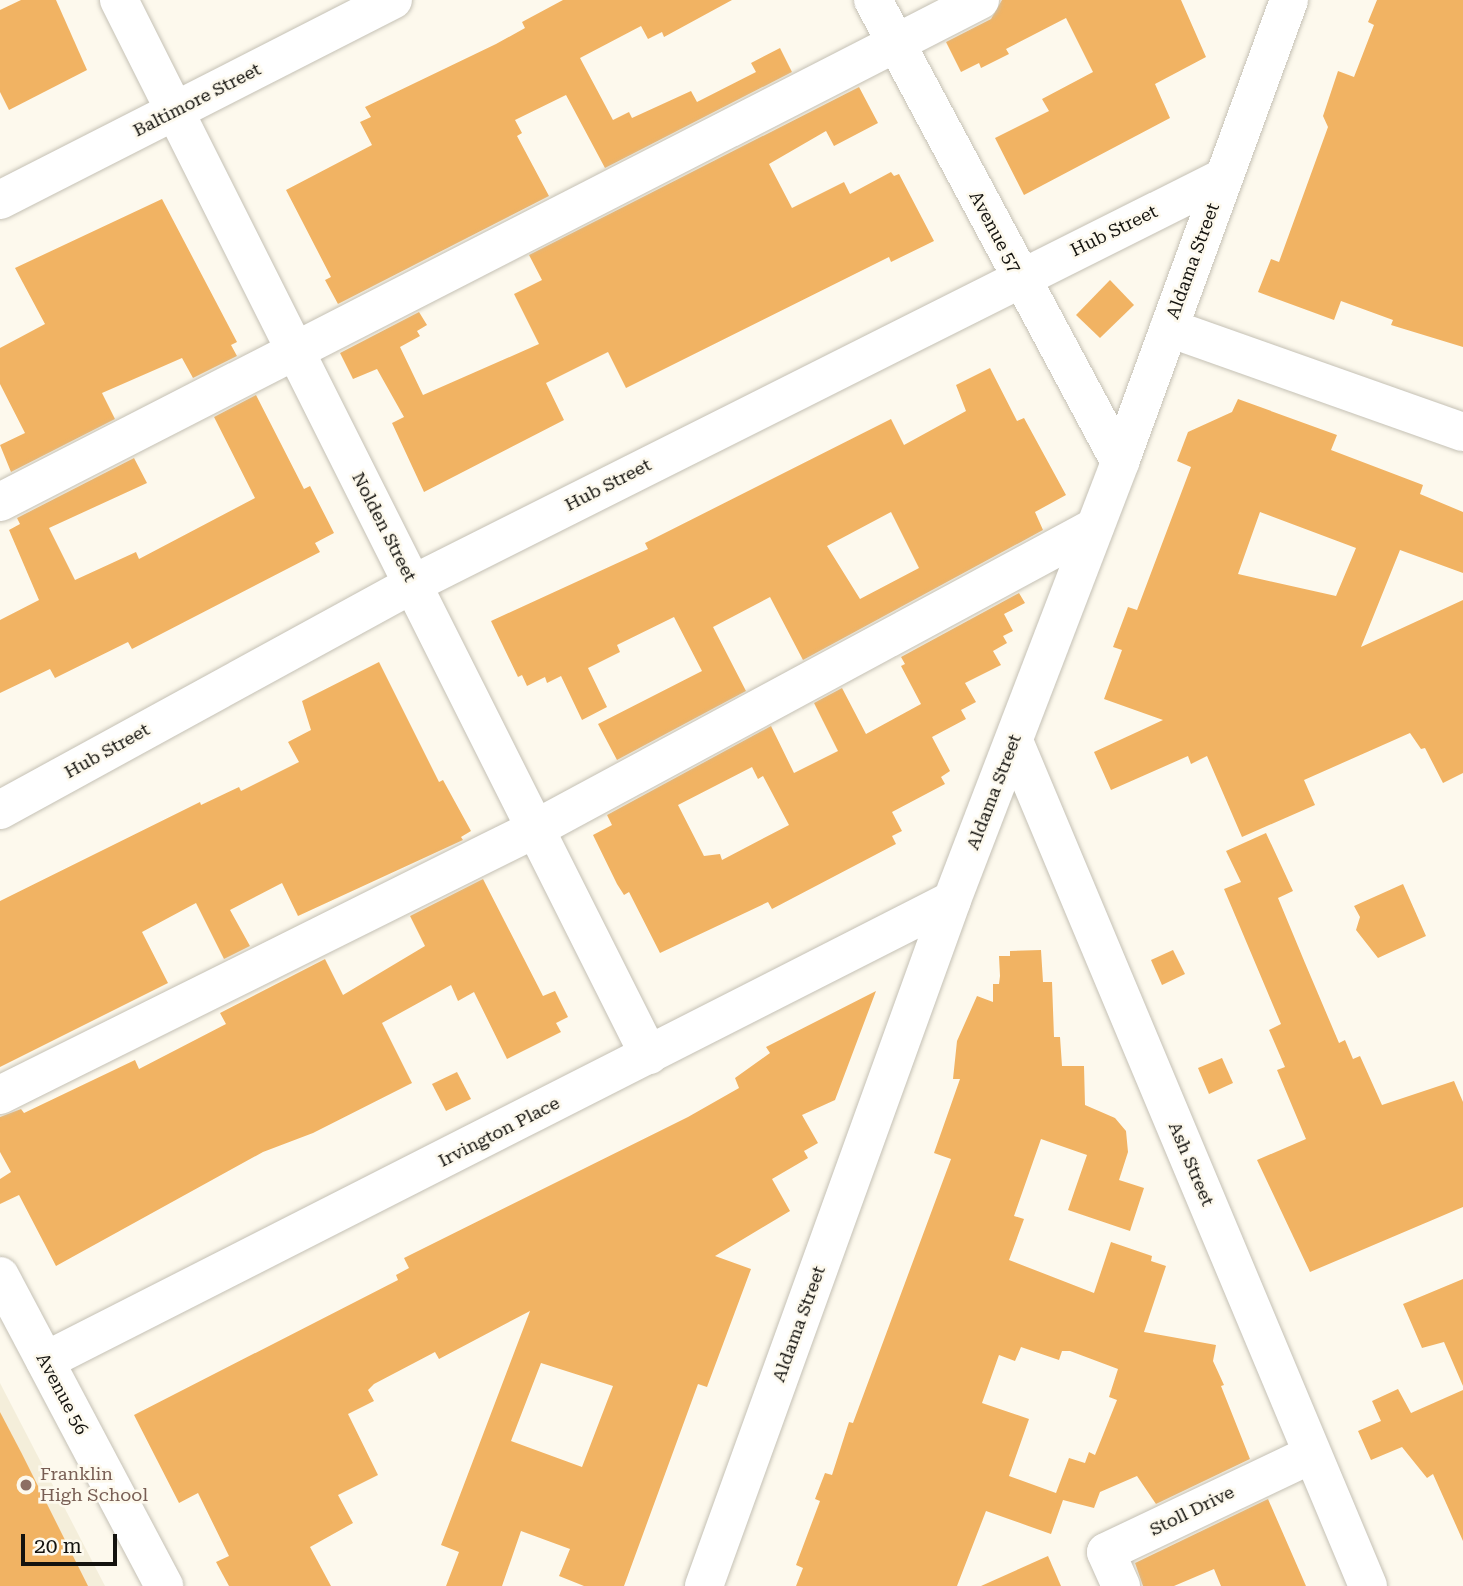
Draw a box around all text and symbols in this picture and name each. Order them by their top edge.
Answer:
street label: Baltimore Street [130,58,264,142]
street label: Avenue 57 [965,188,1025,276]
street label: Aldama Street [1162,200,1224,322]
street label: Hub Street [1067,201,1161,261]
street label: Hub Street [561,454,655,516]
street label: Nolden Street [347,469,421,585]
street label: Hub Street [61,719,153,783]
street label: Aldama Street [962,731,1026,853]
street label: Irvington Place [435,1092,563,1172]
street label: Ash Street [1164,1119,1218,1209]
street label: Aldama Street [768,1263,830,1385]
street label: Avenue 56 [32,1350,92,1438]
place label: Franklin High School [40,1464,148,1506]
marker: Franklin High School [18,1477,34,1493]
street label: Stoll Drive [1146,1481,1238,1541]
scale bar [24,1520,121,1564]
text: 20 m [34,1534,82,1558]

